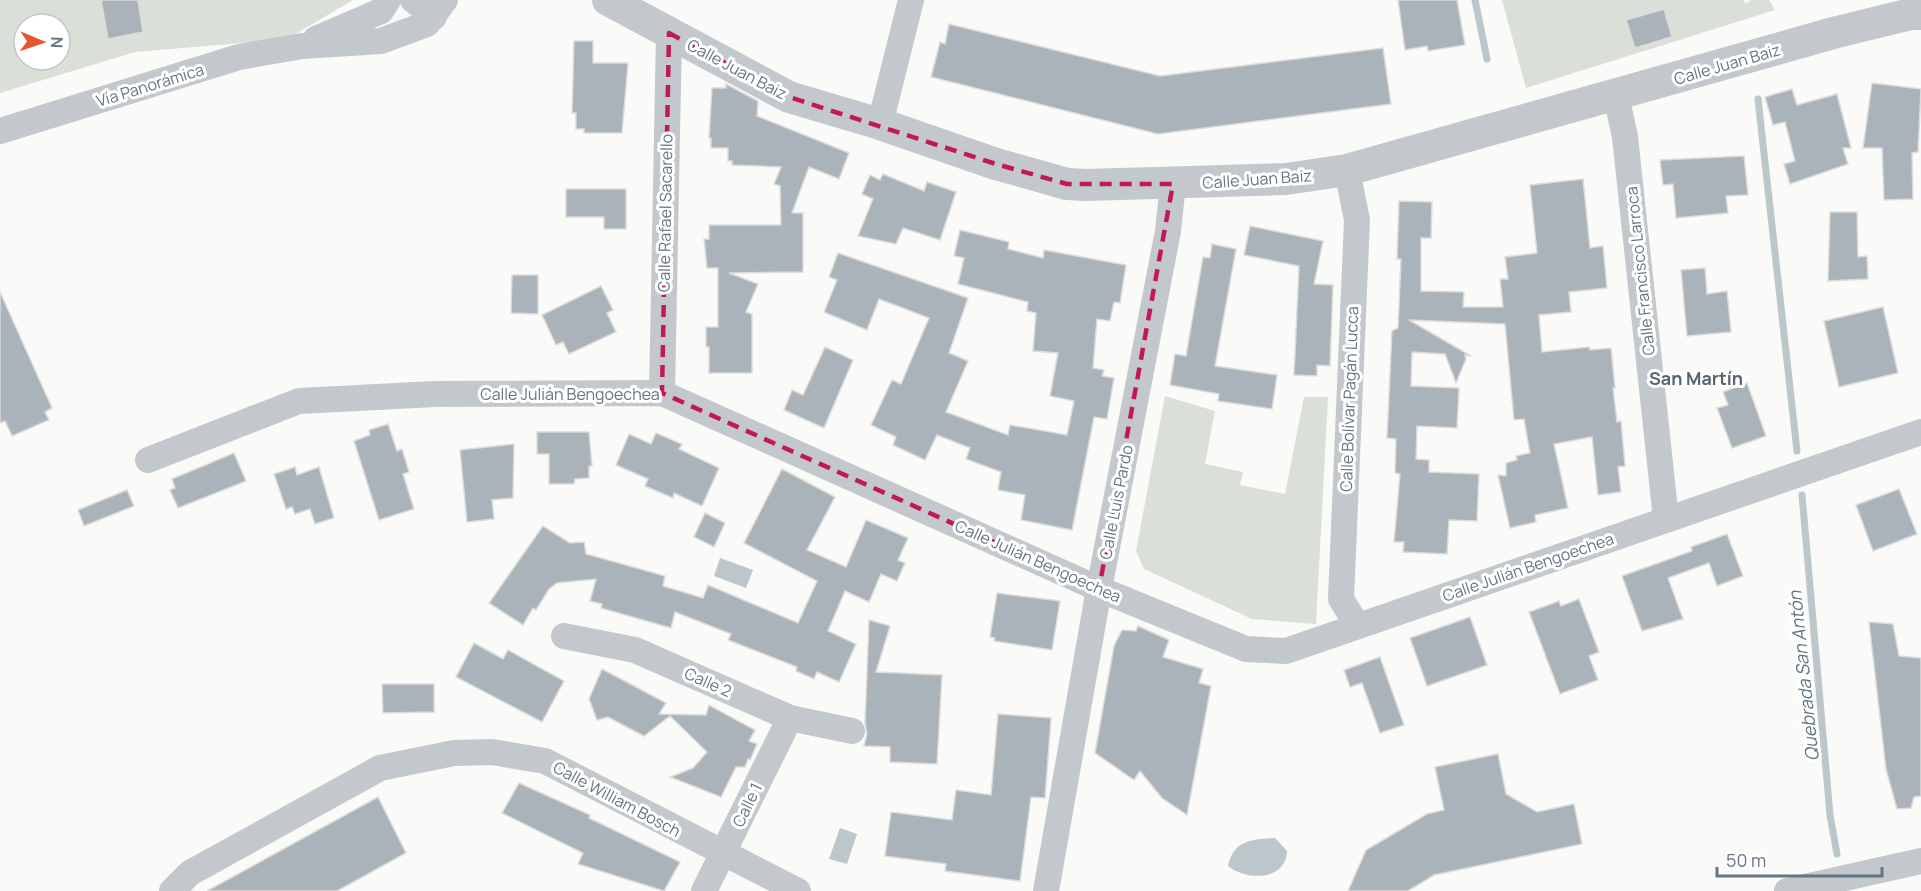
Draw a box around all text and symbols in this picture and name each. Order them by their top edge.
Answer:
north arrow [12,12,72,72]
street label: Calle Juan Baiz [683,34,791,104]
text: N [46,36,68,49]
street label: Calle Juan Baiz [1671,38,1783,90]
street label: Vía Panorámica [93,58,207,112]
street label: Calle Rafael Sacarello [653,134,677,292]
street label: Calle Juan Baiz [1201,164,1313,194]
street label: Calle Francisco Larroca [1620,185,1660,357]
street label: Calle Bolívar Pagán Lucca [1335,306,1363,492]
district label: San Martín [1649,366,1743,390]
street label: Calle Julián Bengoechea [480,383,660,405]
street label: Calle Luis Pardo [1094,443,1138,561]
street label: Calle Julián Bengoechea [952,514,1124,608]
street label: Calle Julián Bengoechea [1440,527,1616,607]
water label: Quebrada San Antón [1782,589,1824,762]
street label: Calle 2 [681,662,735,702]
street label: Calle William Bosch [549,756,685,842]
street label: Calle 1 [727,779,767,831]
scale bar [1717,840,1882,878]
text: 50 m [1726,848,1766,872]

